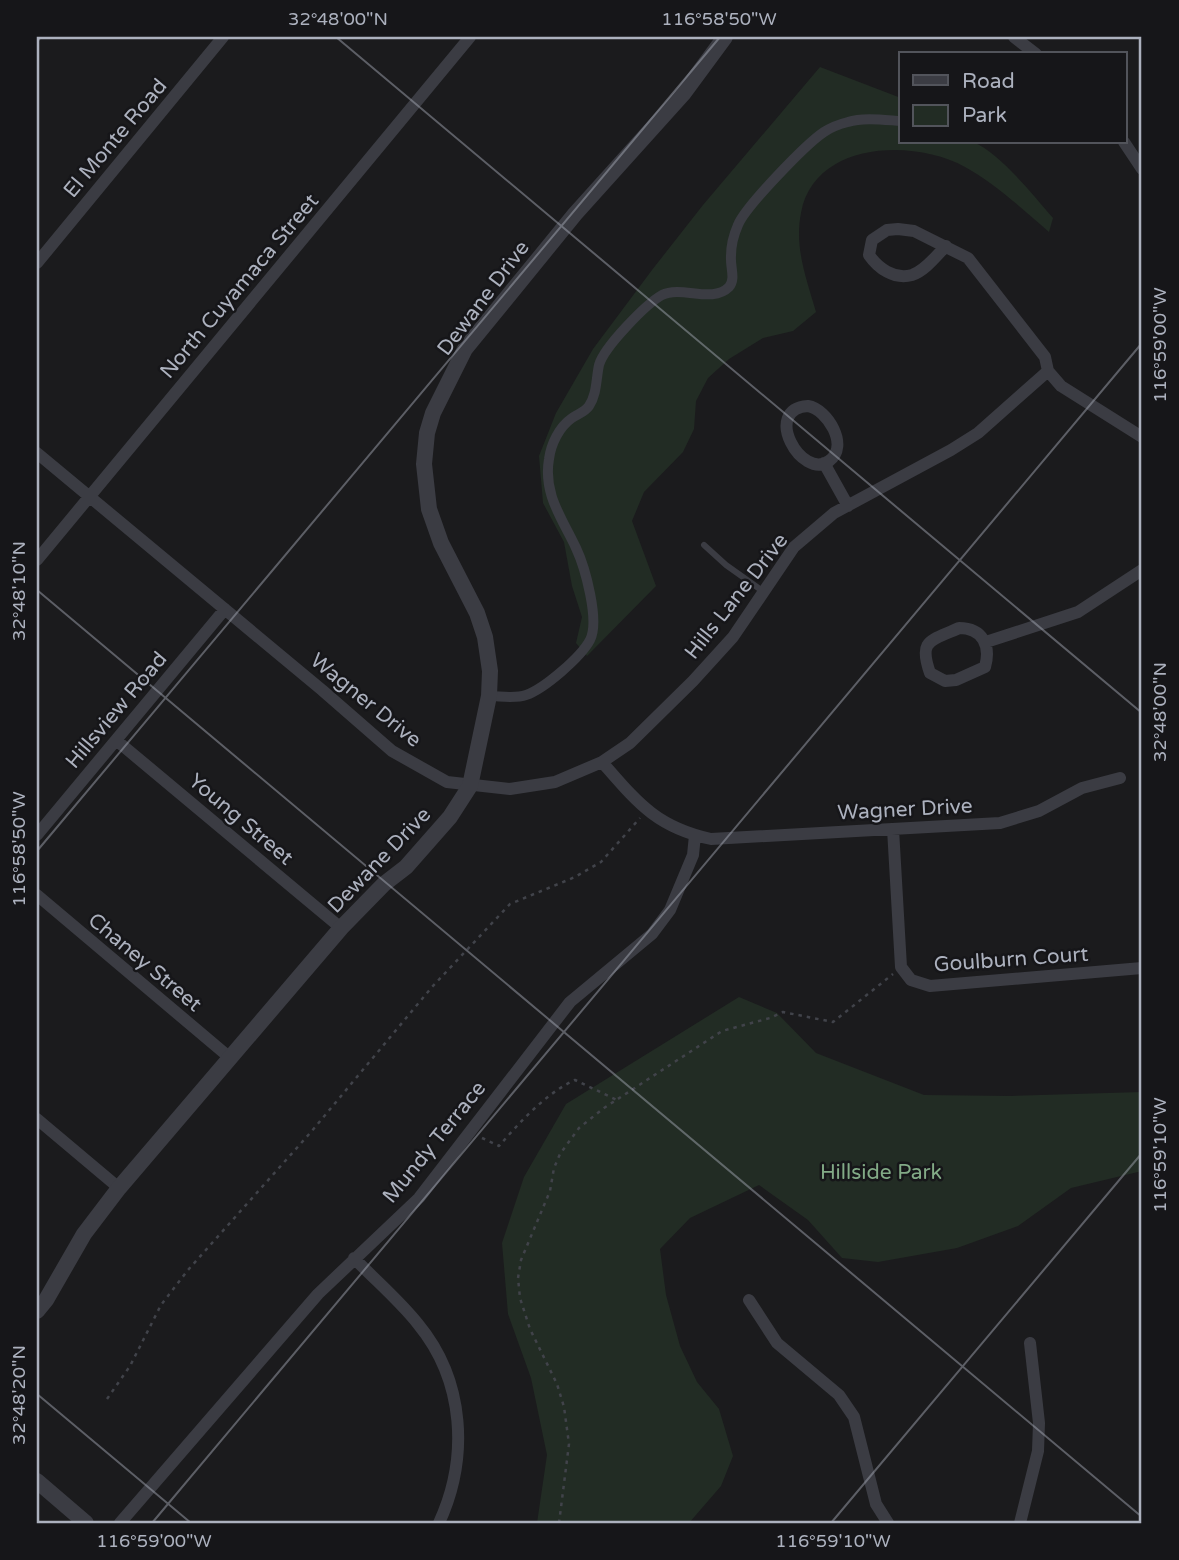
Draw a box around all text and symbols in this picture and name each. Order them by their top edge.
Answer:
text: 32°48'00"N [288,8,388,30]
text: 116°58'50"W [661,8,777,30]
legend [899,52,1126,144]
text: Road [962,69,1015,94]
street label: El Monte Road [58,74,172,203]
text: Park [962,103,1007,128]
street label: North Cuyamaca Street [155,189,324,384]
street label: Dewane Drive [432,236,535,361]
text: 116°59'00"W [1149,287,1171,403]
street label: Hills Lane Drive [680,528,793,664]
text: 32°48'10"N [8,541,30,641]
street label: Hillsview Road [60,647,172,774]
street label: Wagner Drive [305,648,426,753]
text: 32°48'00"N [1149,662,1171,762]
street label: Young Street [183,768,298,870]
text: 116°58'50"W [8,791,30,907]
street label: Wagner Drive [837,793,973,826]
street label: Dewane Drive [323,802,436,918]
street label: Chaney Street [83,908,207,1017]
street label: Goulburn Court [933,942,1089,977]
street label: Mundy Terrace [378,1076,491,1208]
text: 116°59'10"W [1149,1097,1171,1213]
park label: Hillside Park [820,1160,942,1185]
text: 32°48'20"N [8,1345,30,1445]
text: 116°59'00"W [96,1530,212,1552]
text: 116°59'10"W [775,1530,891,1552]

